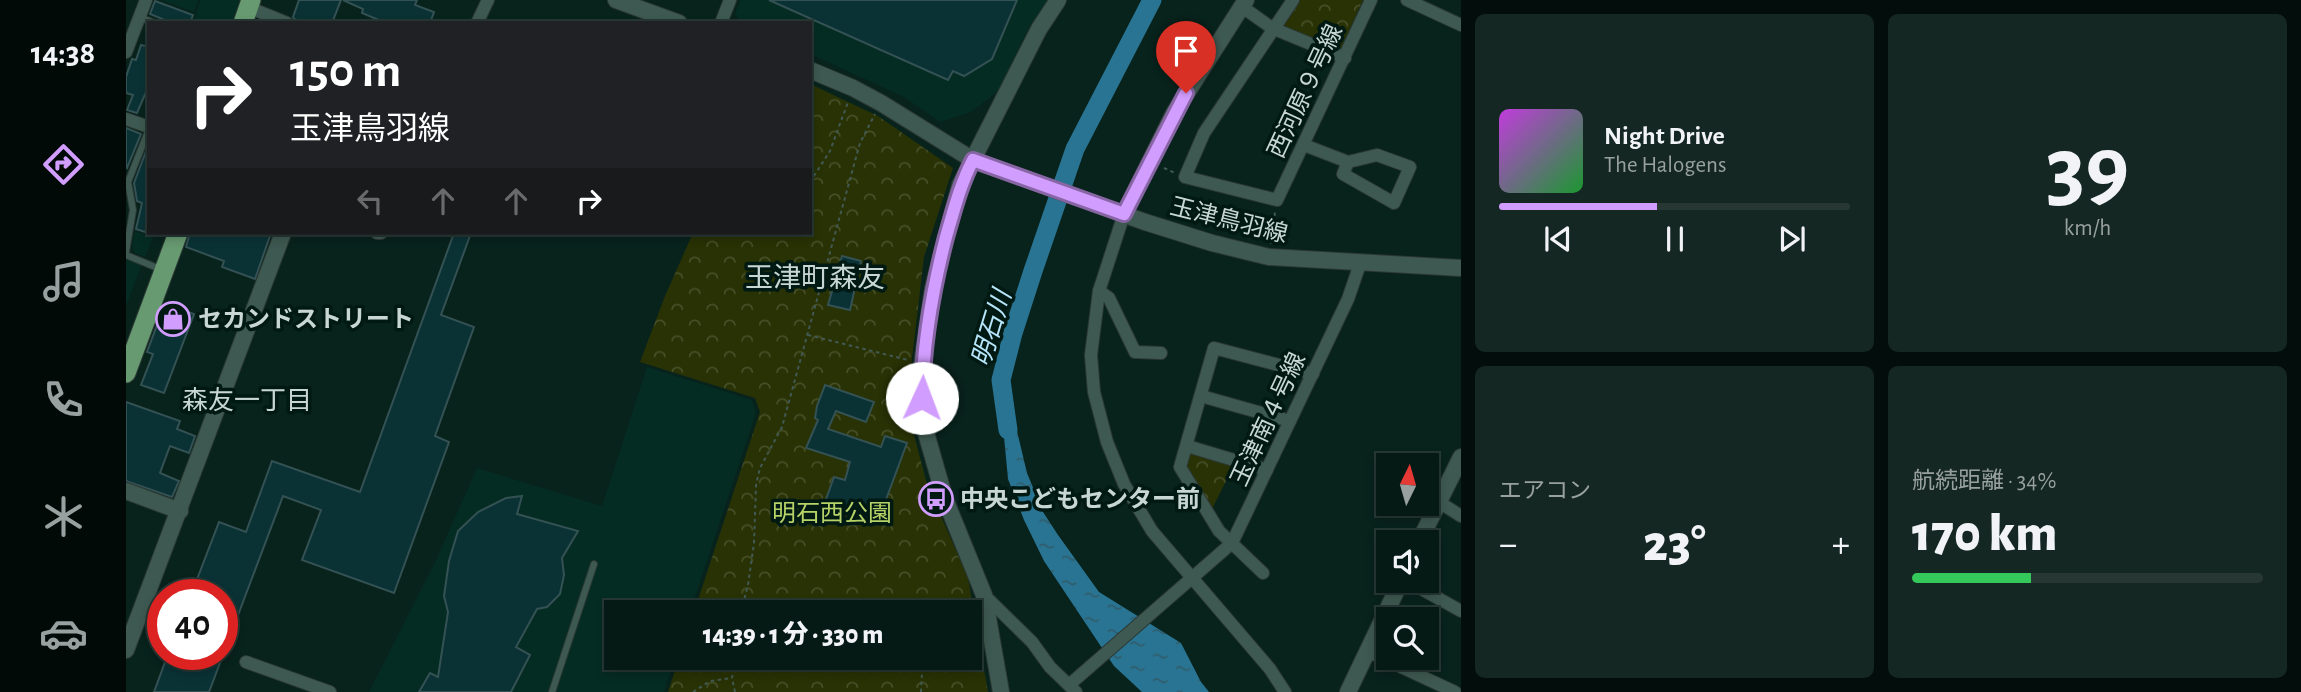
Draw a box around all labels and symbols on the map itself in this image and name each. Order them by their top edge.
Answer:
street label: 西河原９号線 [1263,20,1347,162]
pin [1156,21,1216,93]
street label: 玉津鳥羽線 [1168,193,1290,247]
district label: 玉津町森友 [745,263,885,293]
water label: 明石川 [968,284,1017,369]
shop icon: セカンドストリート [154,300,192,338]
place label: セカンドストリート [198,307,414,332]
street label: 玉津南４号線 [1226,348,1310,490]
position arrow [885,361,959,435]
district label: 森友一丁目 [182,386,312,414]
north arrow [1376,453,1438,516]
bus stop icon: 中央こどもセンター前 [917,480,955,518]
place label: 中央こどもセンター前 [960,486,1200,512]
park label: 明石西公園 [772,501,892,526]
speed limit sign: 40 [147,579,238,670]

